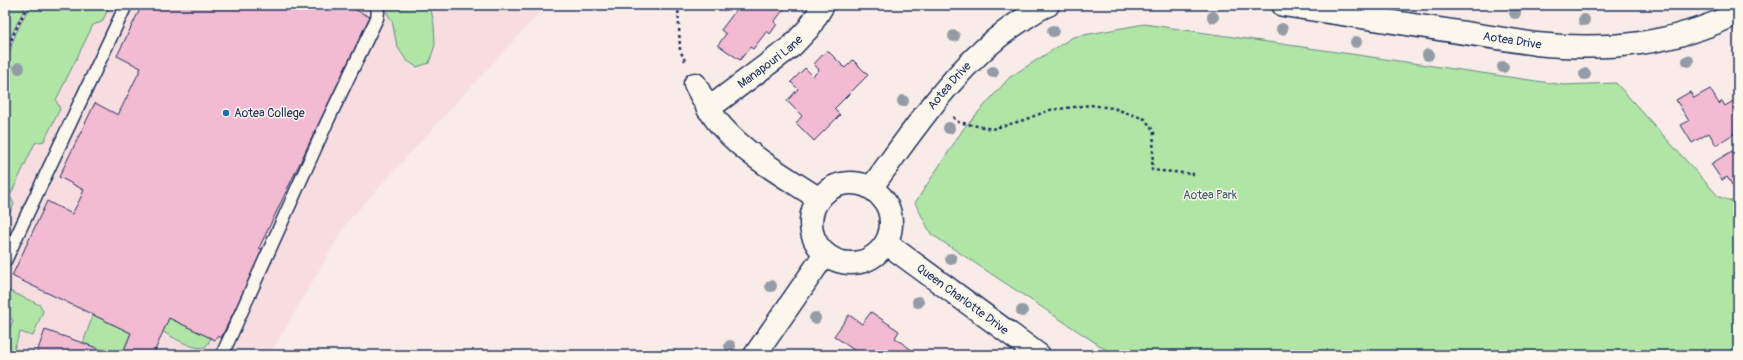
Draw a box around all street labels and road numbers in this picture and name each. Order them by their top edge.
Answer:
street label: Aotea Drive [1482,29,1542,52]
street label: Manapouri Lane [735,32,806,92]
street label: Aotea Drive [925,59,975,113]
street label: Queen Charlotte Drive [913,261,1011,338]

